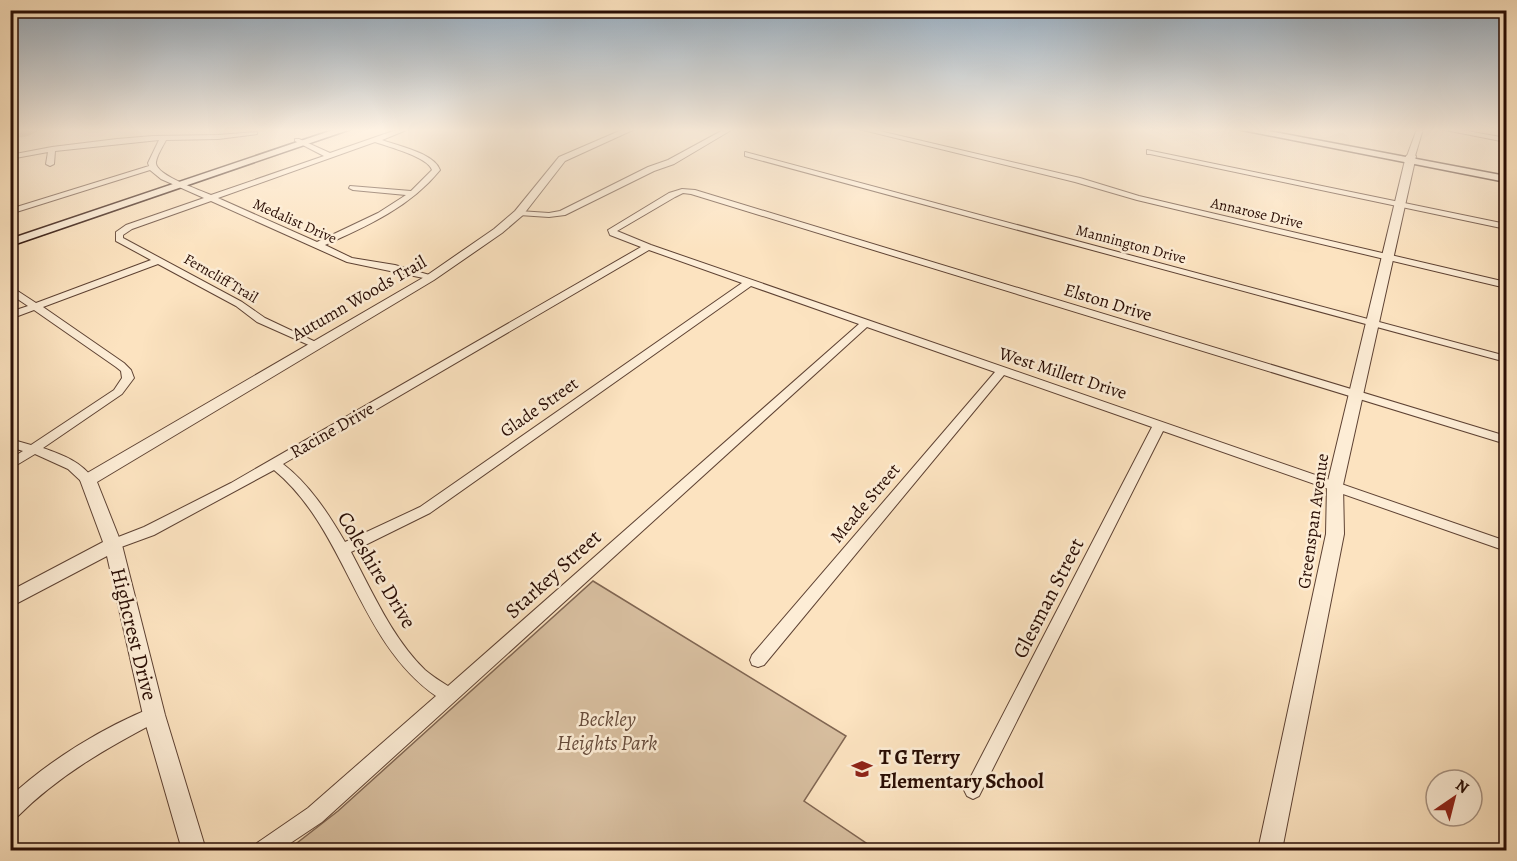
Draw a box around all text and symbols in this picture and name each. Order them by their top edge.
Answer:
street label: Annarose Drive [1208,192,1305,233]
street label: Medalist Drive [250,194,340,248]
street label: Mannington Drive [1074,220,1189,268]
street label: Ferncliff Trail [180,249,262,307]
street label: Autumn Woods Trail [286,249,431,347]
street label: Elston Drive [1061,277,1155,327]
street label: West Millett Drive [995,341,1130,405]
street label: Glade Street [495,371,583,443]
street label: Racine Drive [285,396,379,464]
street label: Greenspan Avenue [1292,452,1334,590]
street label: Meade Street [825,458,905,548]
street label: Coleshire Drive [331,506,423,634]
street label: Starkey Street [499,523,607,625]
street label: Glesman Street [1006,533,1090,663]
street label: Highcrest Drive [104,565,164,703]
park label: Beckley Heights Park [557,705,657,757]
place label: T G Terry Elementary School [879,743,1044,795]
school or university icon: T G Terry Elementary School [850,757,874,781]
north arrow [1424,768,1484,828]
text: N [1451,774,1473,799]

